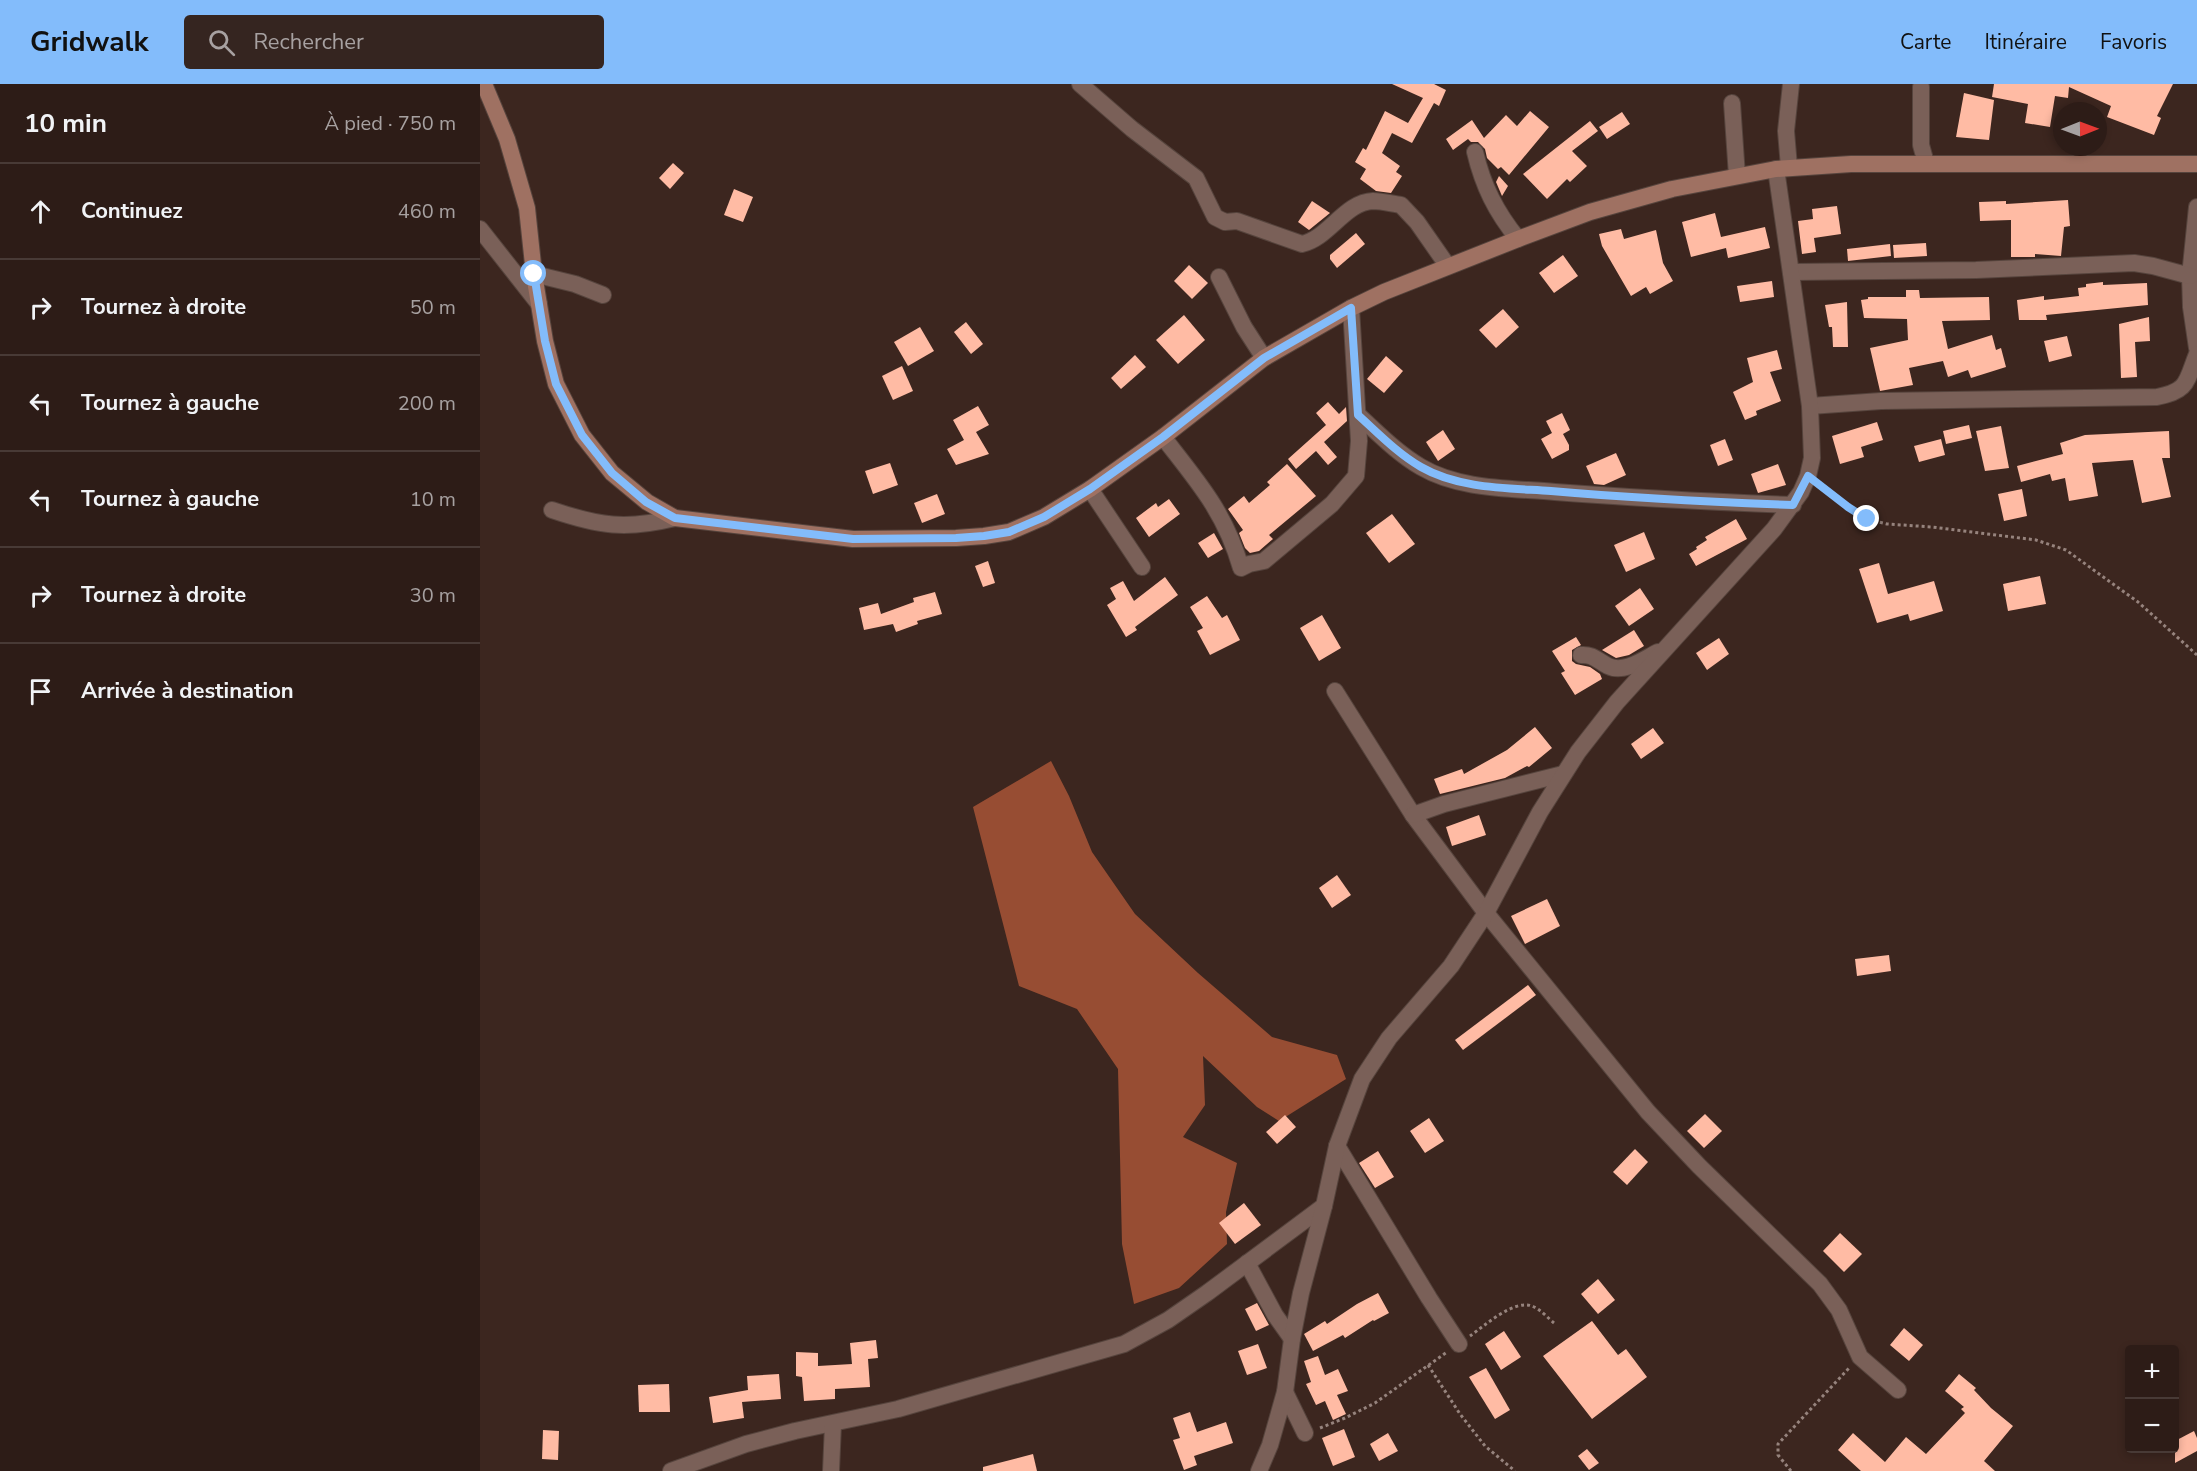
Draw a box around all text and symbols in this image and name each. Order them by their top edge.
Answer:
search box [184,15,604,69]
text: Gridwalk [30,23,148,61]
icon: search [205,26,238,59]
text: Rechercher [253,27,364,57]
text: Carte [1900,28,1951,56]
text: Itinéraire [1984,28,2067,56]
text: Favoris [2100,28,2167,56]
north arrow [2053,102,2107,156]
text: 10 min [24,106,107,141]
text: À pied · 750 m [325,110,456,137]
icon: ahead [24,195,57,228]
text: Continuez [81,196,183,226]
text: 460 m [398,198,456,225]
route start [520,260,546,286]
icon: right [24,291,57,324]
text: Tournez à droite [81,292,246,322]
text: 50 m [410,294,456,321]
icon: left [24,387,57,420]
text: Tournez à gauche [81,388,259,418]
text: 200 m [398,390,456,417]
icon: left [24,483,57,516]
text: Tournez à gauche [81,484,259,514]
text: 10 m [410,486,456,513]
route end [1853,505,1879,531]
icon: right [24,579,57,612]
text: Tournez à droite [81,580,246,610]
text: 30 m [410,582,456,609]
icon: arrive [24,675,57,708]
text: Arrivée à destination [81,676,294,706]
map controls [2125,1345,2179,1453]
button: + [2125,1345,2179,1399]
button: − [2125,1399,2179,1453]

